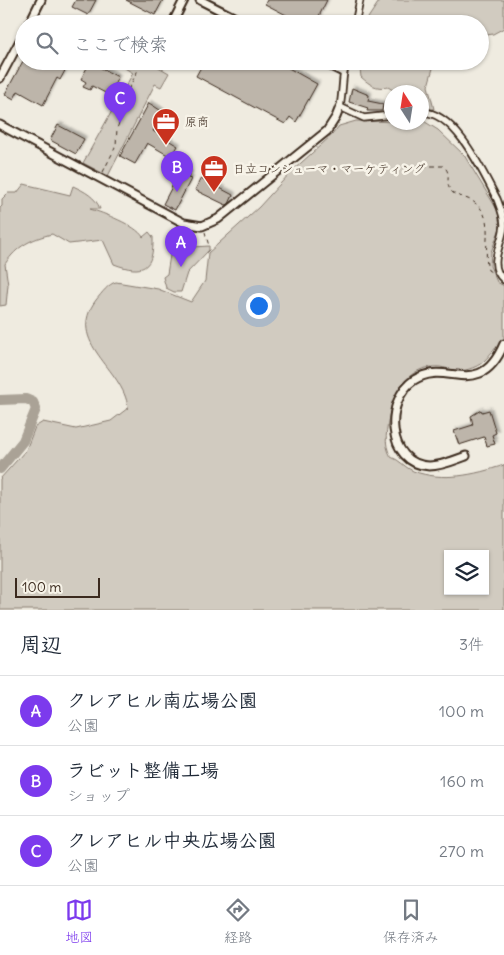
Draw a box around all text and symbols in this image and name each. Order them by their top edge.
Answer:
search box [15,15,489,70]
icon: search [33,29,61,57]
text: ここで検索 [73,32,168,56]
pin: C [104,82,136,123]
north arrow [384,85,429,130]
office icon: 原商 [151,107,181,146]
place label: 原商 [185,114,209,129]
pin: B [161,151,193,192]
office icon: 日立コンシューマ・マーケティング [199,154,229,193]
place label: 日立コンシューマ・マーケティング [233,161,425,176]
pin: A [165,226,197,267]
your location [246,293,272,319]
map controls [444,550,489,595]
button: layers [444,550,489,595]
scale bar [15,575,100,598]
text: 100 m [22,578,62,596]
text: 周辺 [20,631,62,658]
text: 3件 [459,634,484,654]
text: クレアヒル南広場公園 [67,688,257,712]
text: A [31,701,41,721]
text: 100 m [439,701,484,721]
text: 公園 [67,715,99,735]
text: ラビット整備工場 [67,758,219,782]
text: B [31,771,41,791]
text: 160 m [440,771,484,791]
text: ショップ [67,785,130,805]
text: クレアヒル中央広場公園 [67,828,276,852]
text: C [31,841,41,861]
text: 270 m [439,841,484,861]
text: 公園 [67,855,99,875]
tab: 地図 [65,896,93,946]
tab: 経路 [224,896,252,946]
tab: 保存済み [383,896,439,946]

